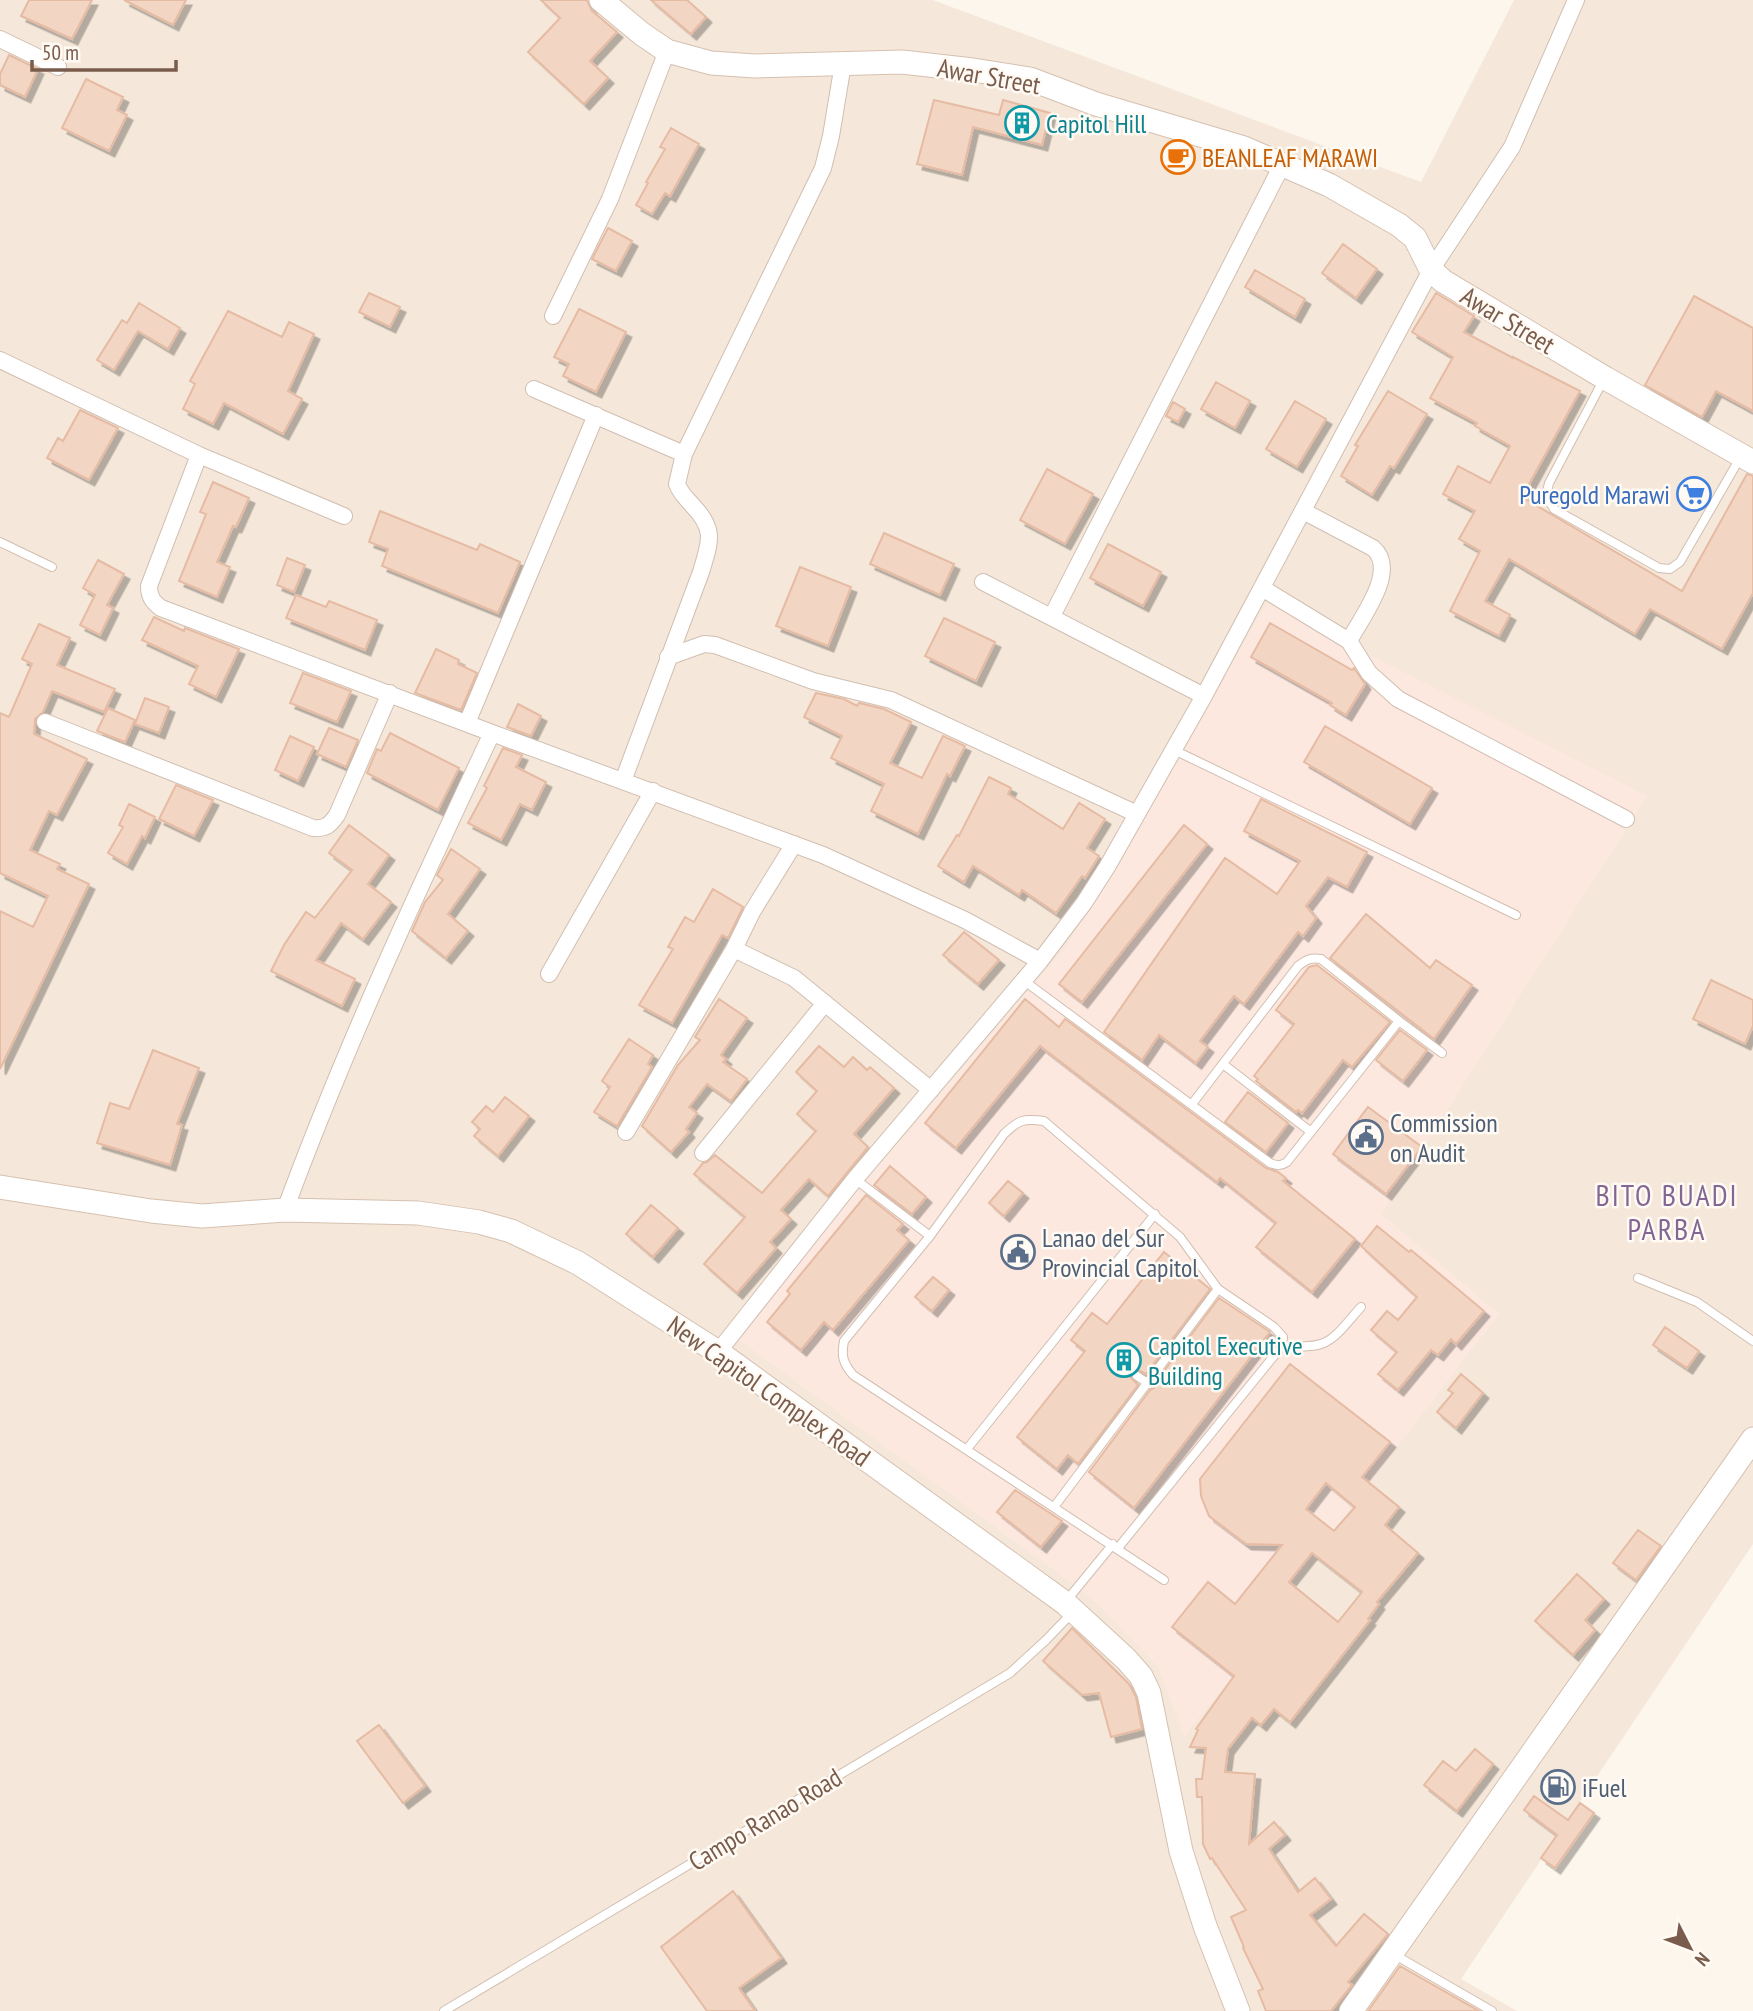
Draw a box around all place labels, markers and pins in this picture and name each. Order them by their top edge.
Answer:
building icon: Capitol Hill [1003,104,1041,142]
place label: Capitol Hill [1046,107,1146,140]
cafe icon: BEANLEAF MARAWI [1159,138,1197,176]
place label: BEANLEAF MARAWI [1202,141,1378,174]
supermarket icon: Puregold Marawi [1675,475,1713,513]
place label: Puregold Marawi [1519,478,1670,511]
place label: Commission on Audit [1390,1106,1498,1169]
public building icon: Commission on Audit [1347,1118,1385,1156]
place label: Lanao del Sur Provincial Capitol [1042,1221,1198,1284]
public building icon: Lanao del Sur Provincial Capitol [999,1233,1037,1271]
place label: Capitol Executive Building [1148,1329,1303,1392]
building icon: Capitol Executive Building [1105,1341,1143,1379]
fuel station icon: iFuel [1539,1768,1577,1806]
place label: iFuel [1582,1771,1626,1804]

